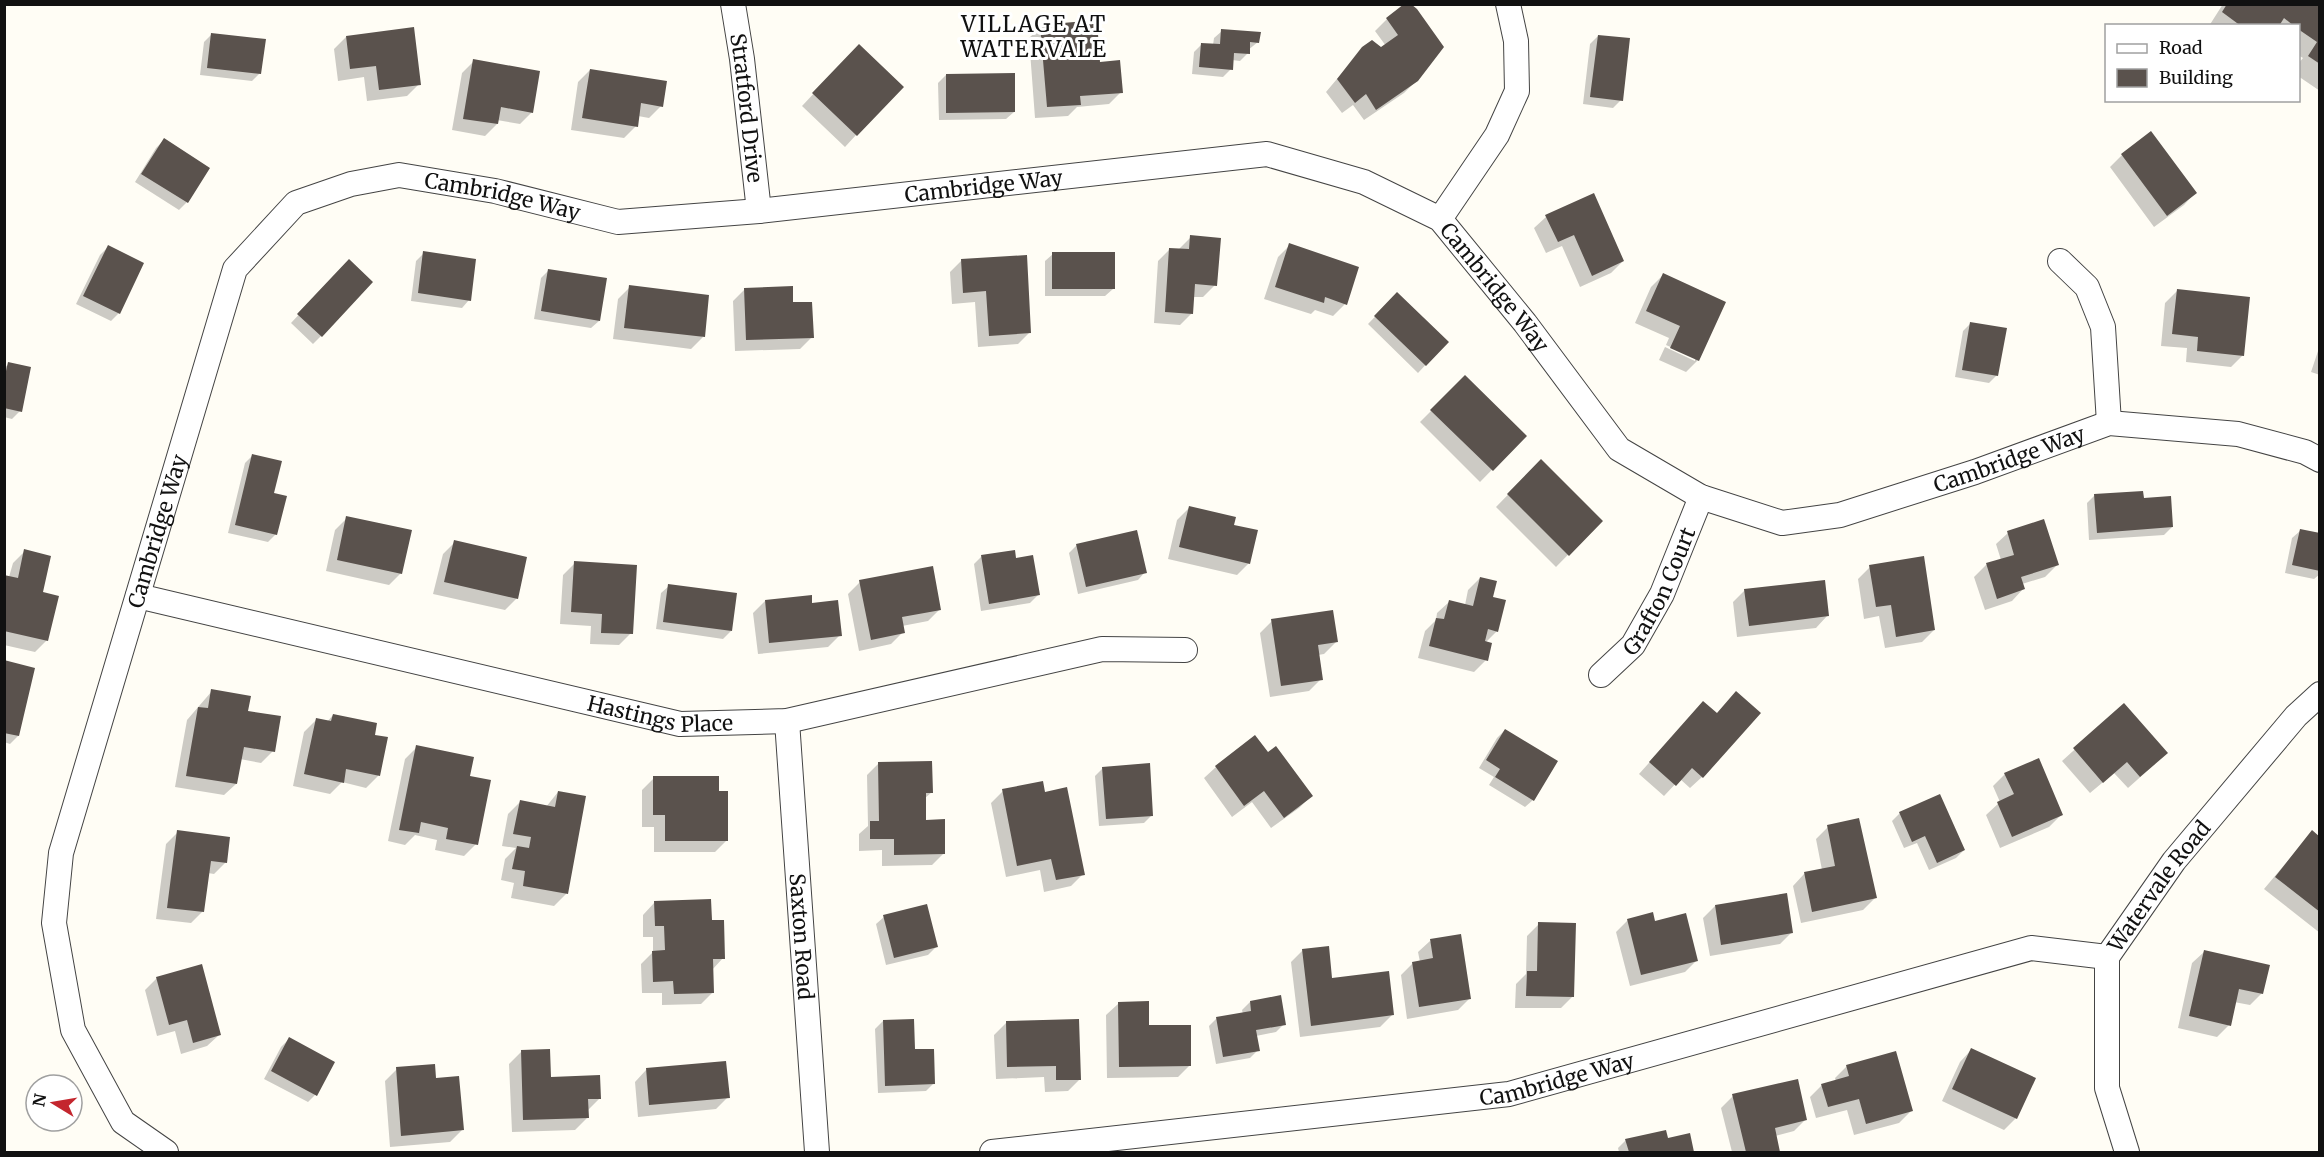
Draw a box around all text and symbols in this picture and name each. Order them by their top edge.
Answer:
district label: VILLAGE AT WATERVALE [959,10,1108,63]
legend [2105,24,2300,102]
street label: Stratford Drive [725,31,769,184]
text: Road [2159,36,2203,59]
text: Building [2159,66,2233,89]
street label: Cambridge Way [903,163,1065,208]
street label: Cambridge Way [423,166,584,226]
street label: Cambridge Way [1435,217,1556,358]
street label: Cambridge Way [1930,419,2089,498]
street label: Cambridge Way [121,450,193,611]
street label: Grafton Court [1617,523,1701,661]
street label: Hastings Place [585,689,733,737]
street label: Watervale Road [2101,814,2216,958]
street label: Saxton Road [784,872,820,1001]
street label: Cambridge Way [1478,1046,1638,1111]
north arrow [24,1073,84,1133]
text: N [28,1092,50,1108]

